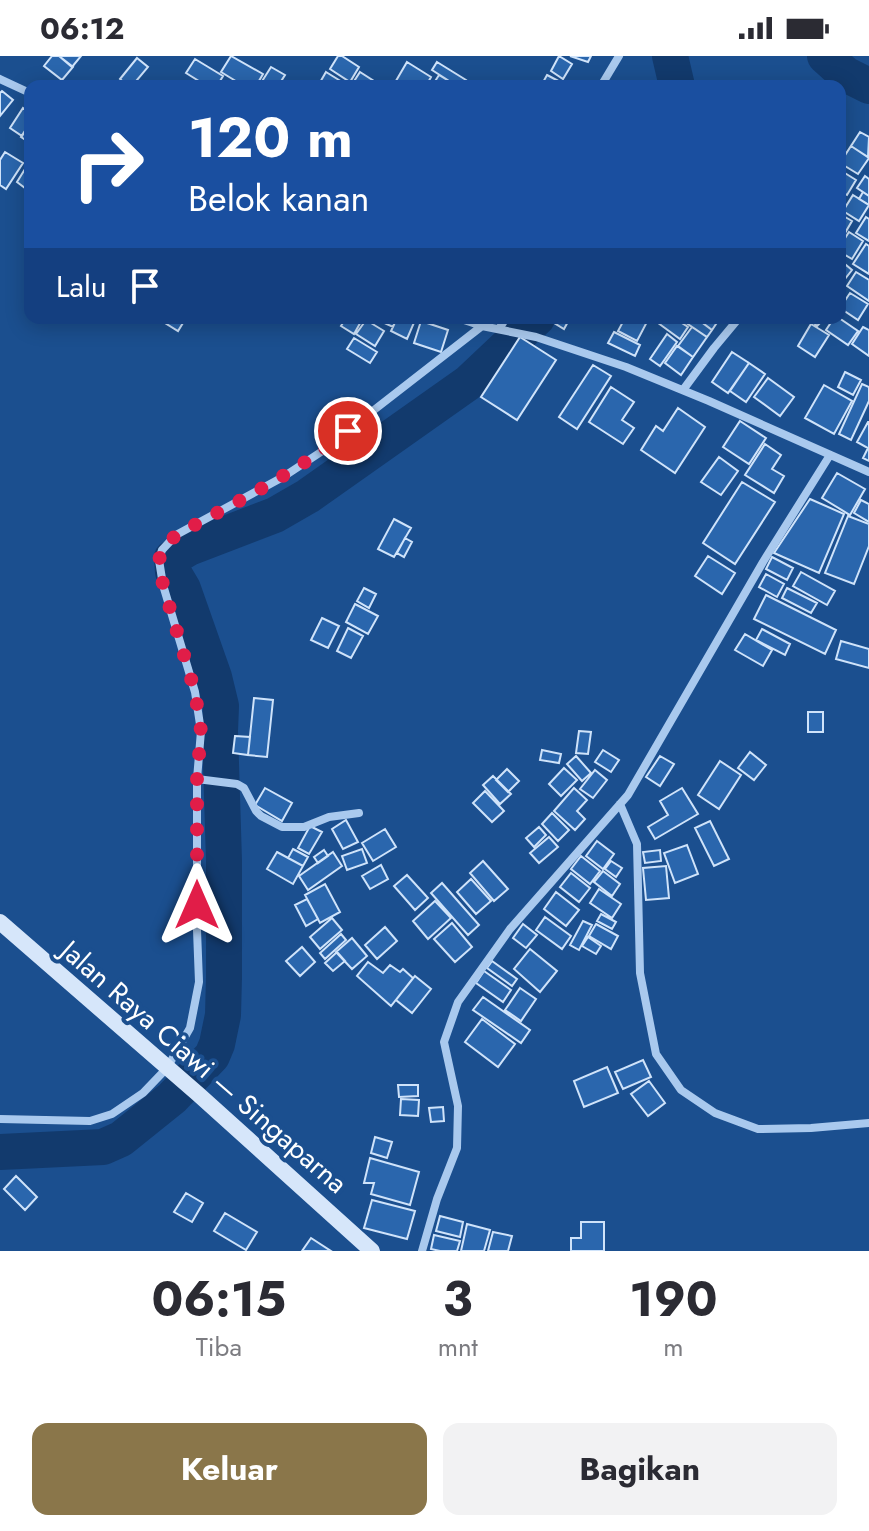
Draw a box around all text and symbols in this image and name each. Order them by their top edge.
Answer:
text: 06:12 [40,7,125,50]
text: 120 m [188,97,353,178]
icon: right [56,112,160,216]
text: Belok kanan [188,172,369,224]
icon: arrive [123,264,167,308]
text: Lalu [56,265,107,308]
pin [314,397,382,465]
icon: arrive [326,409,370,453]
position arrow [155,863,239,947]
street label: Jalan Raya Ciawi — Singaparna [49,928,356,1203]
text: 06:15 [151,1265,286,1334]
text: 3 [443,1265,473,1334]
text: 190 [629,1265,718,1334]
text: Tiba [196,1328,242,1366]
text: mnt [438,1328,478,1366]
text: m [663,1328,684,1366]
button: Keluar [32,1423,427,1515]
button: Bagikan [443,1423,837,1515]

